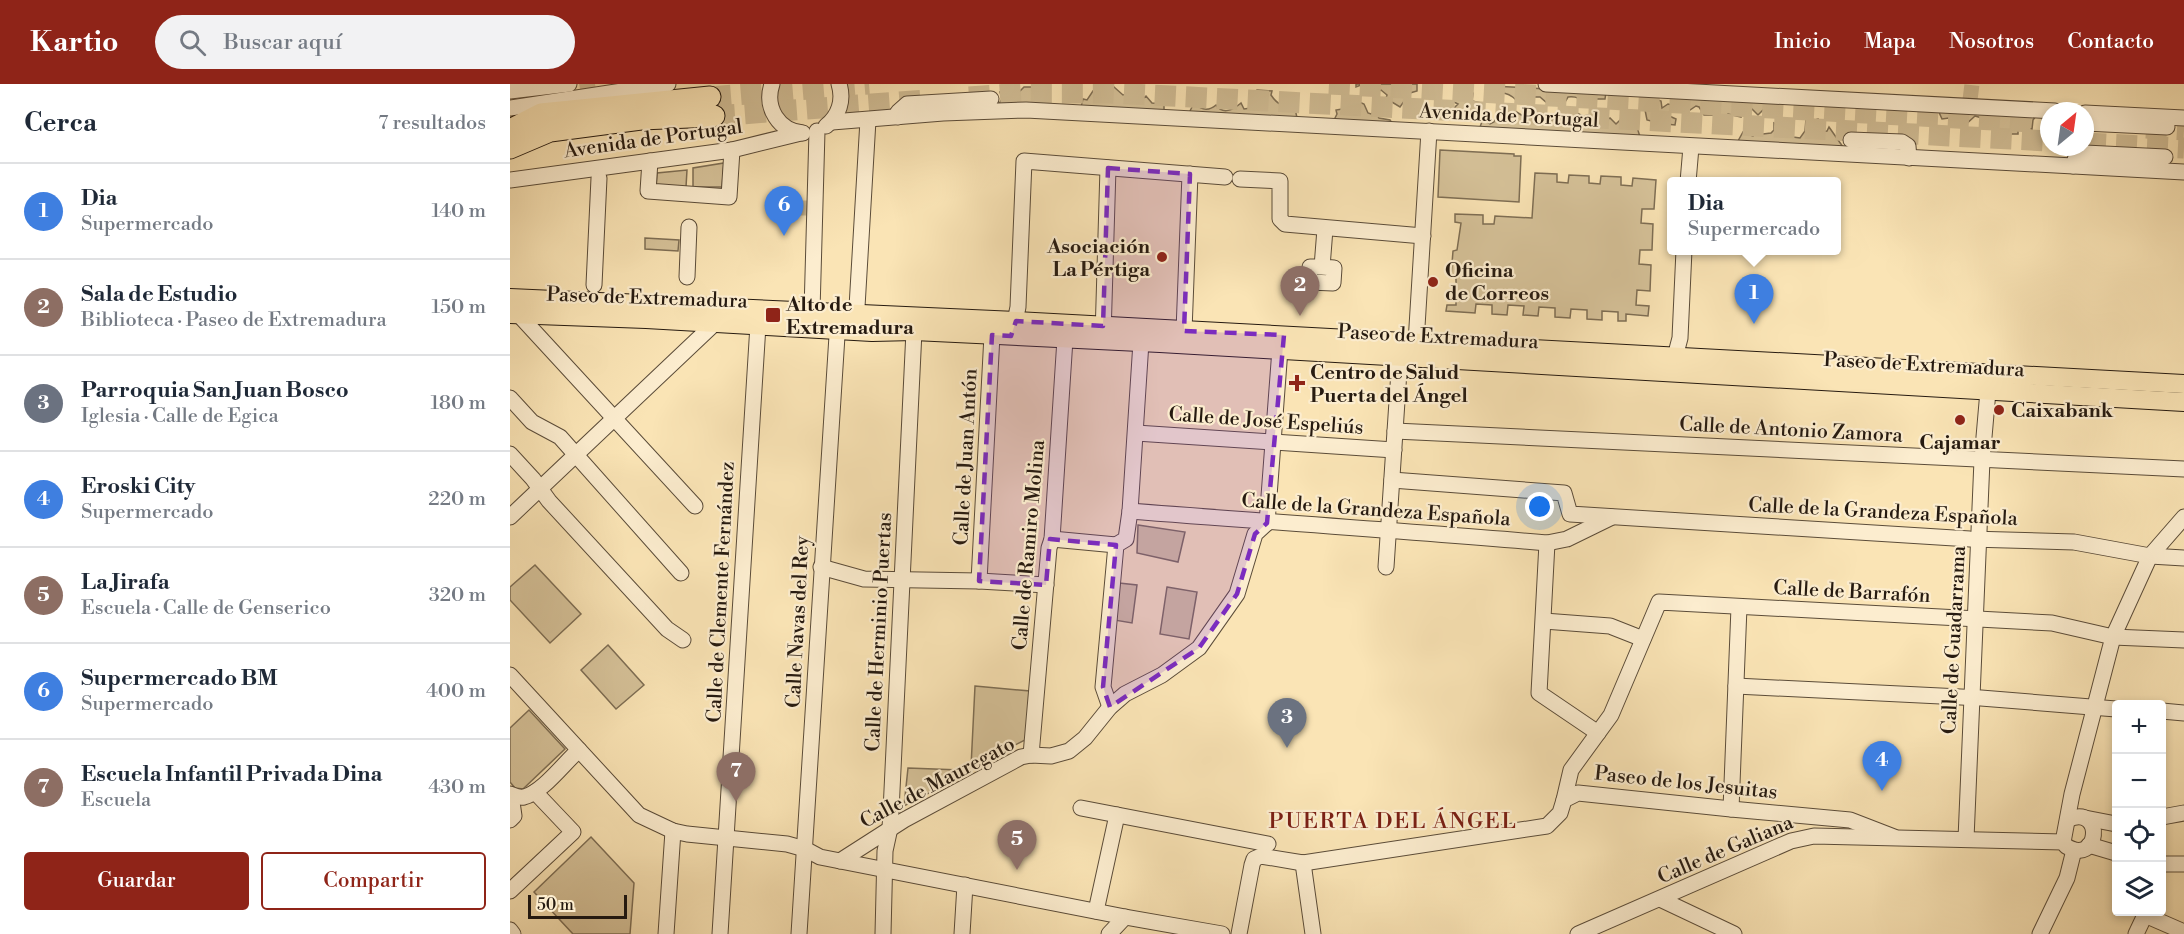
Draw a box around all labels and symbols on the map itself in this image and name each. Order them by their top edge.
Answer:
street label: Avenida de Portugal [1417,99,1599,134]
north arrow [2040,102,2094,156]
street label: Avenida de Portugal [561,115,744,165]
pin: 6 [764,186,804,236]
place label: Asociación La Pértiga [1046,235,1151,283]
marker: Asociación La Pértiga [1155,250,1169,264]
place label: Oficina de Correos [1445,259,1549,307]
pin: 2 [1280,266,1320,316]
pin: 1 [1734,274,1774,324]
marker: Oficina de Correos [1426,275,1440,289]
street label: Paseo de Extremadura [546,282,749,315]
place label: Alto de Extremadura [785,293,914,341]
marker: Alto de Extremadura [764,306,782,324]
street label: Paseo de Extremadura [1337,320,1540,355]
street label: Paseo de Extremadura [1823,348,2026,383]
place label: Centro de Salud Puerta del Ángel [1310,361,1468,409]
street label: Calle de Juan Antón [949,368,984,546]
marker: Centro de Salud Puerta del Ángel [1288,374,1306,392]
place label: Caixabank [2011,399,2114,424]
street label: Calle de José Espeliús [1168,402,1364,441]
marker: Caixabank [1992,403,2006,417]
street label: Calle de Antonio Zamora [1679,412,1904,449]
marker: Cajamar [1953,413,1967,427]
place label: Cajamar [1919,431,2001,456]
street label: Calle de Ramiro Molina [1008,438,1051,651]
street label: Calle de Clemente Fernández [702,461,741,723]
street label: Calle de la Grandeza Española [1240,489,1512,532]
your location [1525,492,1554,521]
street label: Calle de la Grandeza Española [1748,493,2019,532]
street label: Calle de Herminio Puertas [861,512,898,752]
street label: Calle Navas del Rey [782,535,816,709]
street label: Calle de Guadarrama [1937,544,1972,735]
street label: Calle de Barrafón [1773,576,1931,609]
pin: 3 [1268,698,1306,748]
street label: Calle de Mauregato [856,732,1019,835]
pin: 4 [1862,742,1902,791]
pin: 7 [716,752,756,802]
street label: Paseo de los Jesuitas [1593,761,1779,806]
district label: PUERTA DEL ÁNGEL [1269,807,1517,835]
street label: Calle de Galiana [1654,810,1798,890]
pin: 5 [998,820,1036,870]
scale bar [528,892,627,920]

